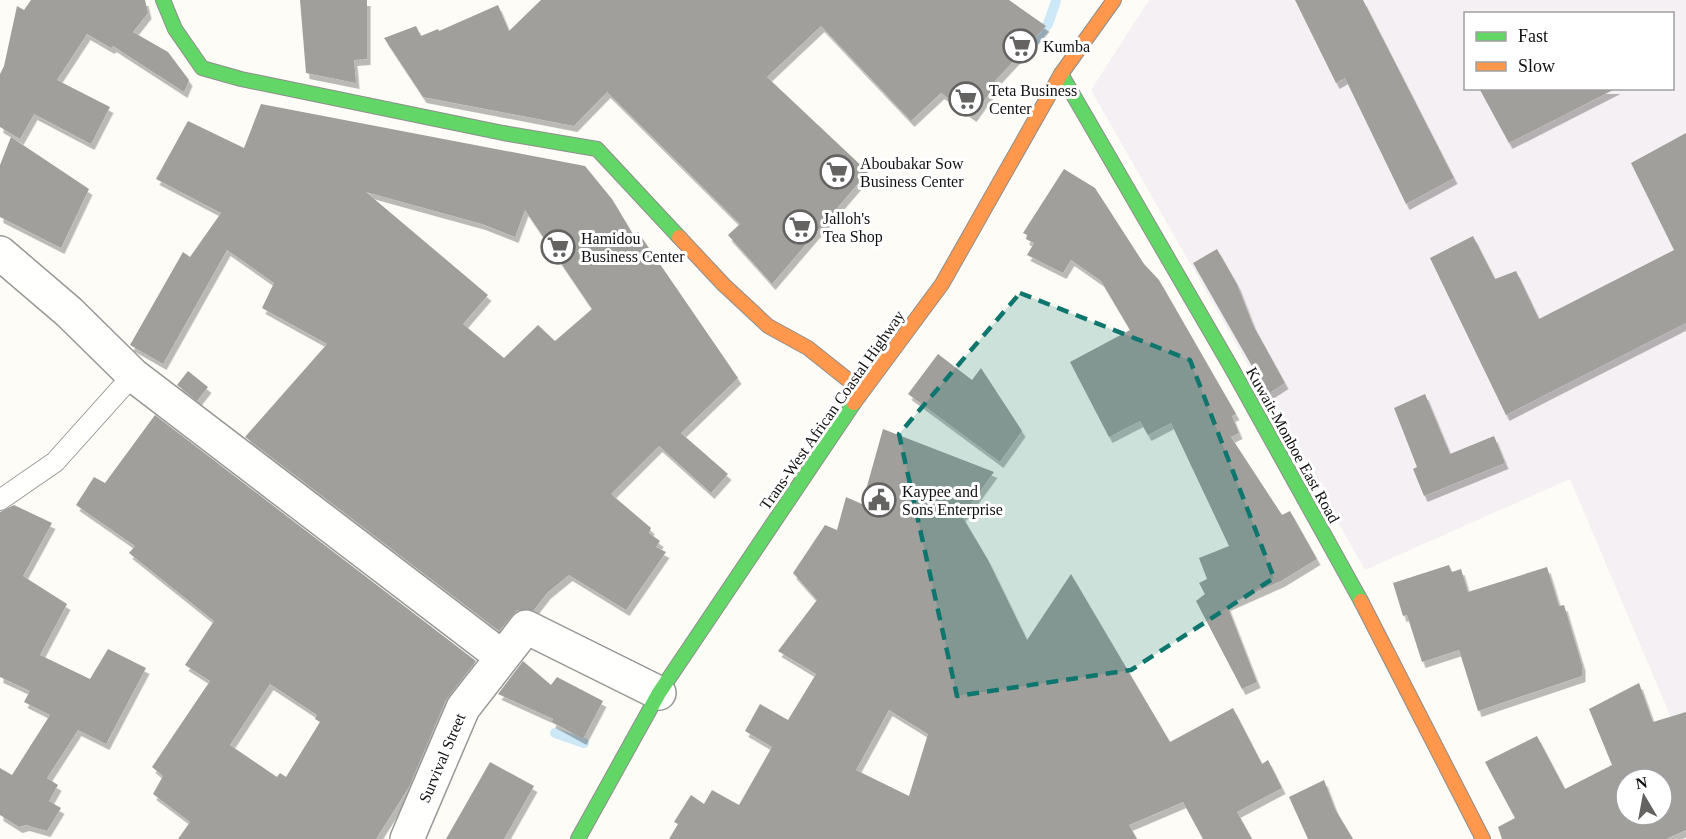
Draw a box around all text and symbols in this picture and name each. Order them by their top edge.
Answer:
legend [1464,12,1674,90]
text: Fast [1518,26,1548,46]
supermarket icon: Kumba [1002,28,1038,64]
place label: Kumba [1043,38,1090,55]
text: Slow [1518,56,1555,76]
supermarket icon: Teta Business Center [948,81,984,117]
place label: Teta Business Center [989,82,1077,117]
supermarket icon: Aboubakar Sow Business Center [819,154,855,190]
place label: Aboubakar Sow Business Center [860,155,964,190]
supermarket icon: Jalloh's Tea Shop [782,209,818,245]
place label: Jalloh's Tea Shop [823,210,883,246]
supermarket icon: Hamidou Business Center [540,229,576,265]
place label: Hamidou Business Center [581,230,685,265]
street label: Trans-West African Coastal Highway [756,307,908,514]
street label: Kuwait-Monboe East Road [1243,364,1343,526]
public building icon: Kaypee and Sons Enterprise [861,482,897,518]
place label: Kaypee and Sons Enterprise [902,483,1003,519]
street label: Survival Street [416,710,469,805]
north arrow [1614,767,1674,827]
text: N [1634,773,1649,792]

